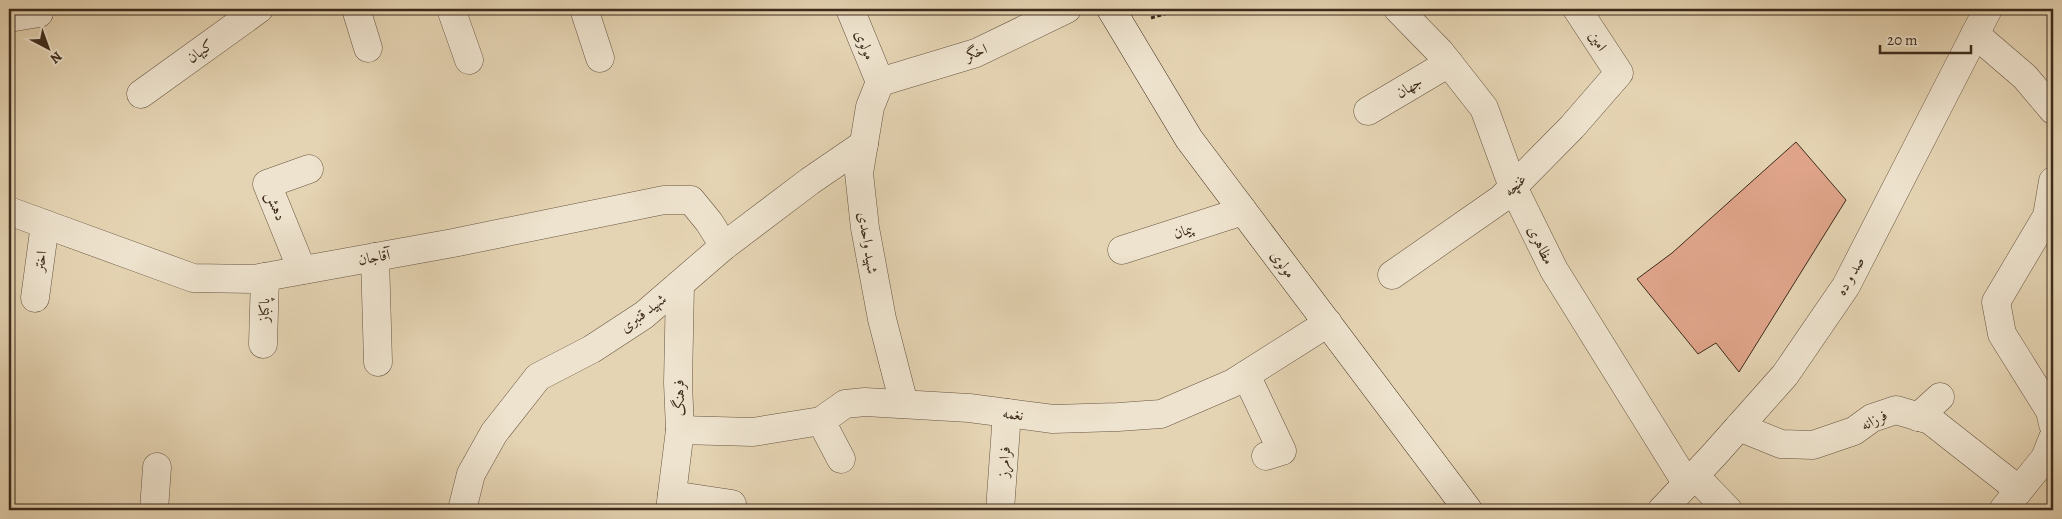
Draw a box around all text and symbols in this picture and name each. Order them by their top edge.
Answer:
north arrow [22,22,72,72]
scale bar [1880,22,1971,54]
street label: مولوی [850,27,880,63]
street label: امین [1584,27,1612,55]
text: 20 m [1887,30,1918,50]
street label: کیهان [182,34,218,68]
street label: اخگر [960,39,990,66]
text: N [46,47,66,68]
street label: جهان [1392,71,1426,103]
street label: غنچه [1499,169,1531,201]
street label: دهش [261,188,291,224]
street label: شهید واحدی [853,211,883,275]
street label: پیمان [1171,218,1197,244]
street label: مظاهری [1523,222,1559,268]
street label: آقاجان [356,244,393,270]
street label: مولوی [1266,246,1300,282]
street label: اختر [28,249,51,275]
street label: صد و ده [1831,253,1869,299]
street label: شهید قنبری [616,289,670,337]
street label: پاکباز [254,296,275,324]
street label: فرهنگ [668,379,690,417]
street label: نغمه [1001,403,1025,425]
street label: فرزانه [1857,405,1891,435]
street label: فرامرز [993,446,1016,480]

